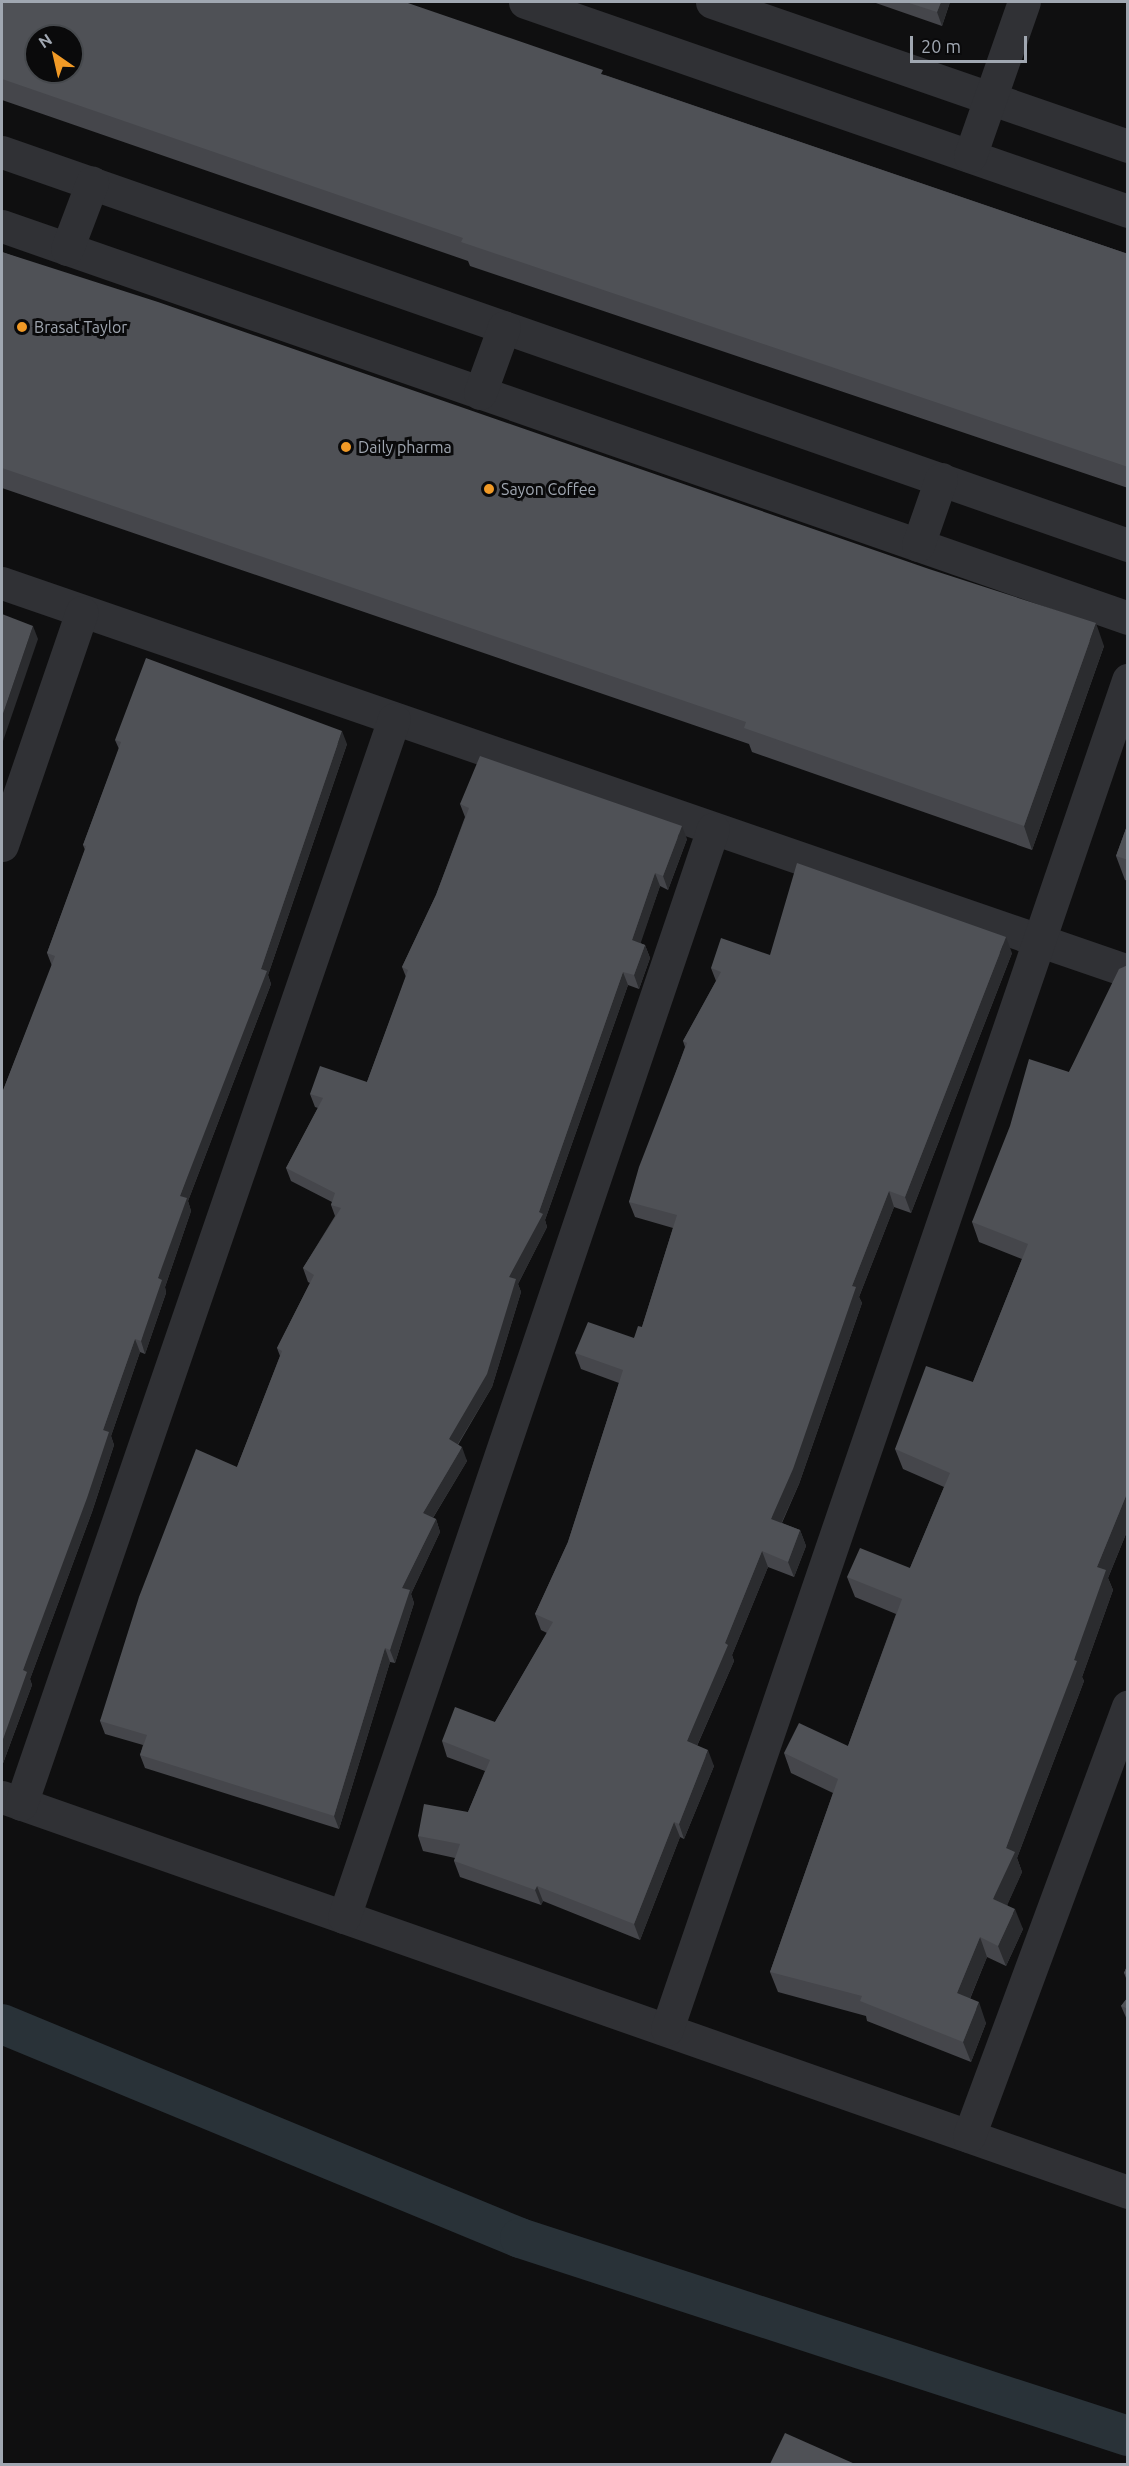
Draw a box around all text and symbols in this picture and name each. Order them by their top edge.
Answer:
north arrow [24,24,84,84]
scale bar [913,24,1030,62]
text: N [35,30,55,52]
text: 20 m [921,36,961,56]
place label: Brasat Taylor [34,317,127,337]
marker: Brasat Taylor [15,320,29,334]
place label: Daily pharma [358,437,452,457]
marker: Daily pharma [339,440,353,454]
place label: Sayon Coffee [501,479,596,499]
marker: Sayon Coffee [482,482,496,496]

